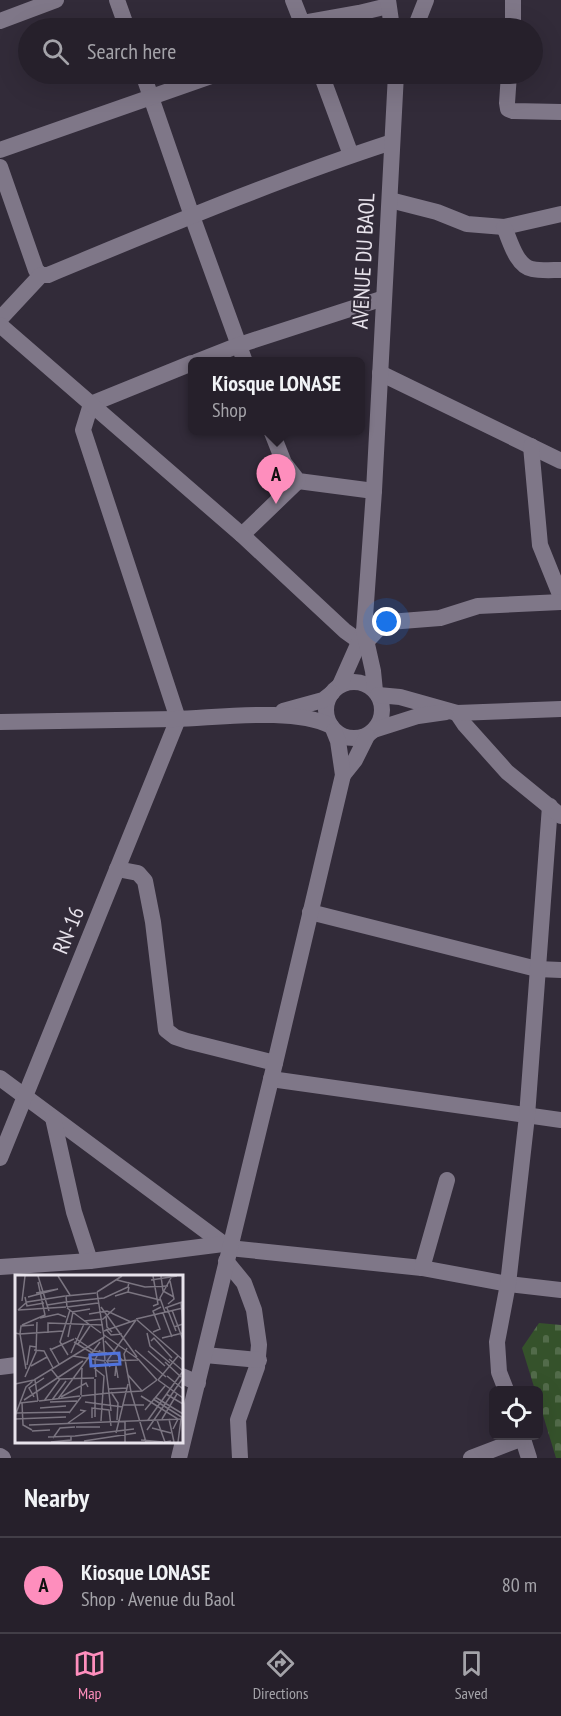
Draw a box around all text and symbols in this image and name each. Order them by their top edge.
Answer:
search box [18,18,543,84]
icon: search [39,35,72,68]
text: Search here [87,37,176,65]
street label: AVENUE DU BAOL [345,192,381,330]
popup [188,357,365,435]
text: Kiosque LONASE [212,369,341,397]
text: Shop [212,397,247,423]
pin: A [256,454,296,504]
your location [372,607,401,636]
street label: RN-16 [46,902,90,958]
inset map [15,1275,183,1443]
map controls [489,1386,543,1440]
button: locate [489,1386,543,1440]
text: Nearby [24,1481,89,1514]
text: Kiosque LONASE [81,1558,210,1586]
text: A [38,1572,49,1598]
text: 80 m [502,1572,537,1598]
text: Shop · Avenue du Baol [81,1586,235,1612]
tab: Map [73,1647,106,1703]
tab: Directions [253,1647,308,1703]
tab: Saved [455,1647,488,1703]

